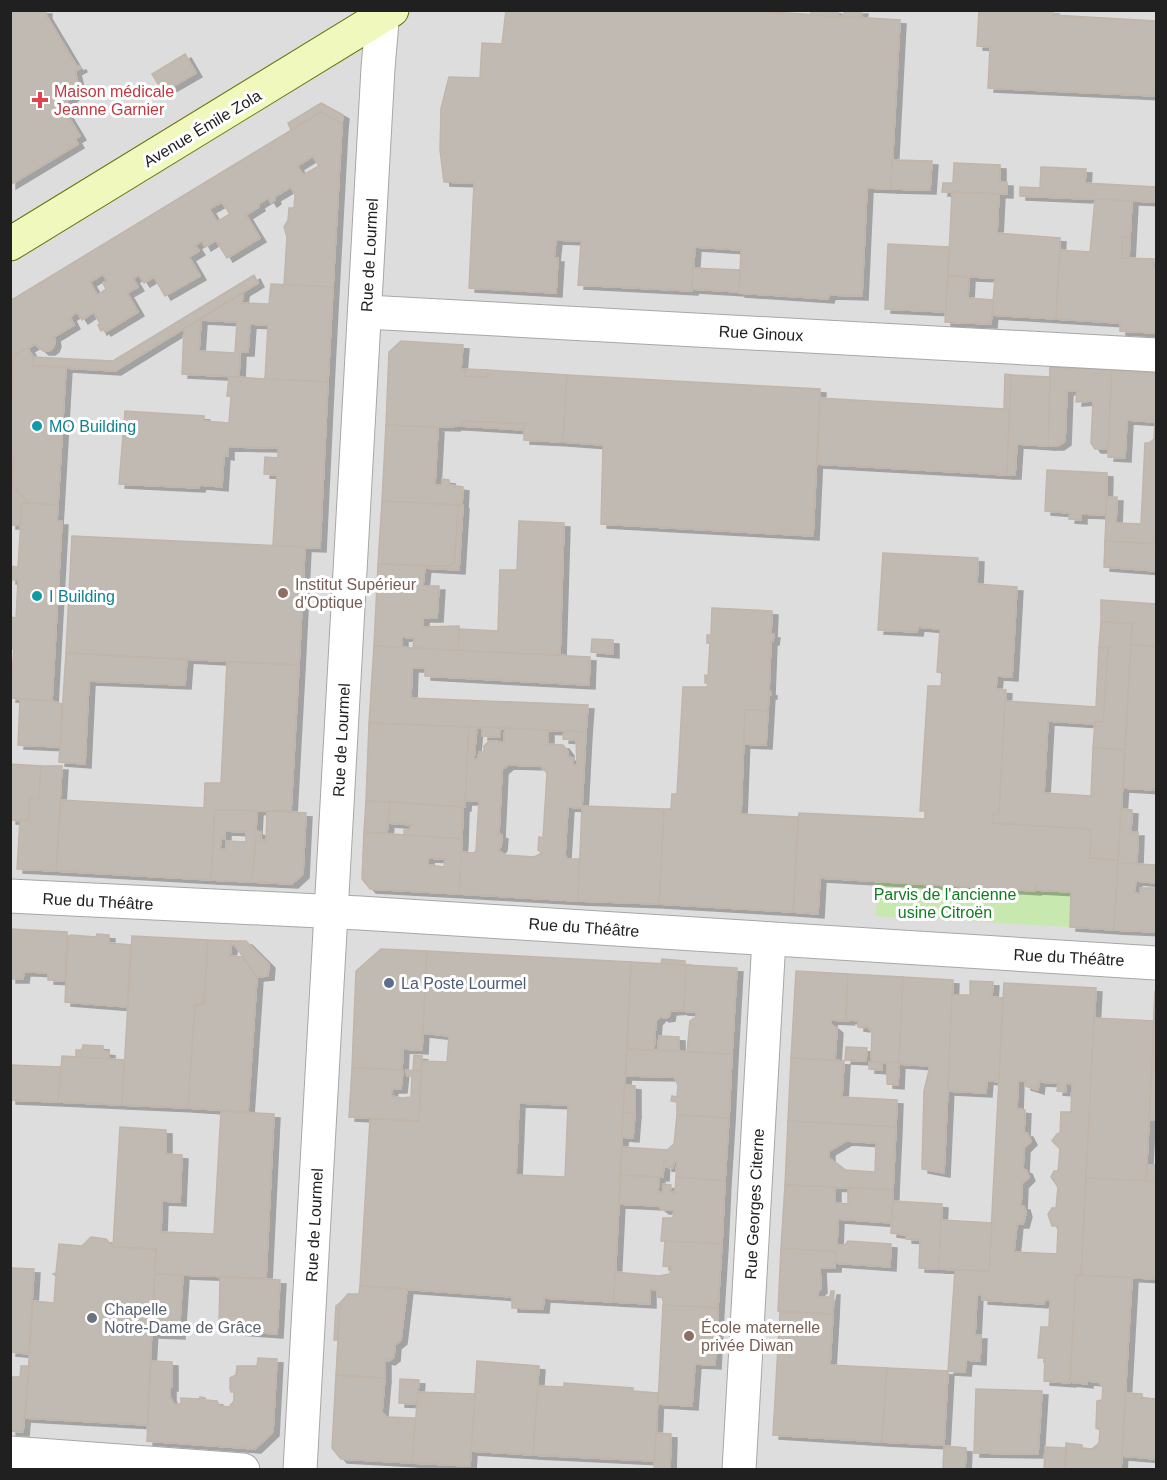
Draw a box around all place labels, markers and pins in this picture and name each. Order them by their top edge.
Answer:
place label: Maison médicale Jeanne Garnier [54,83,174,118]
marker: Maison médicale Jeanne Garnier [31,91,49,109]
place label: MO Building [49,418,136,435]
marker: MO Building [30,419,44,433]
place label: Institut Supérieur d'Optique [295,576,417,611]
marker: Institut Supérieur d'Optique [276,586,290,600]
place label: I Building [49,588,115,605]
marker: I Building [30,589,44,603]
place label: La Poste Lourmel [401,975,526,992]
marker: La Poste Lourmel [382,976,396,990]
place label: Chapelle Notre-Dame de Grâce [104,1301,261,1336]
marker: Chapelle Notre-Dame de Grâce [85,1311,99,1325]
place label: École maternelle privée Diwan [701,1318,820,1354]
marker: École maternelle privée Diwan [682,1329,696,1343]

